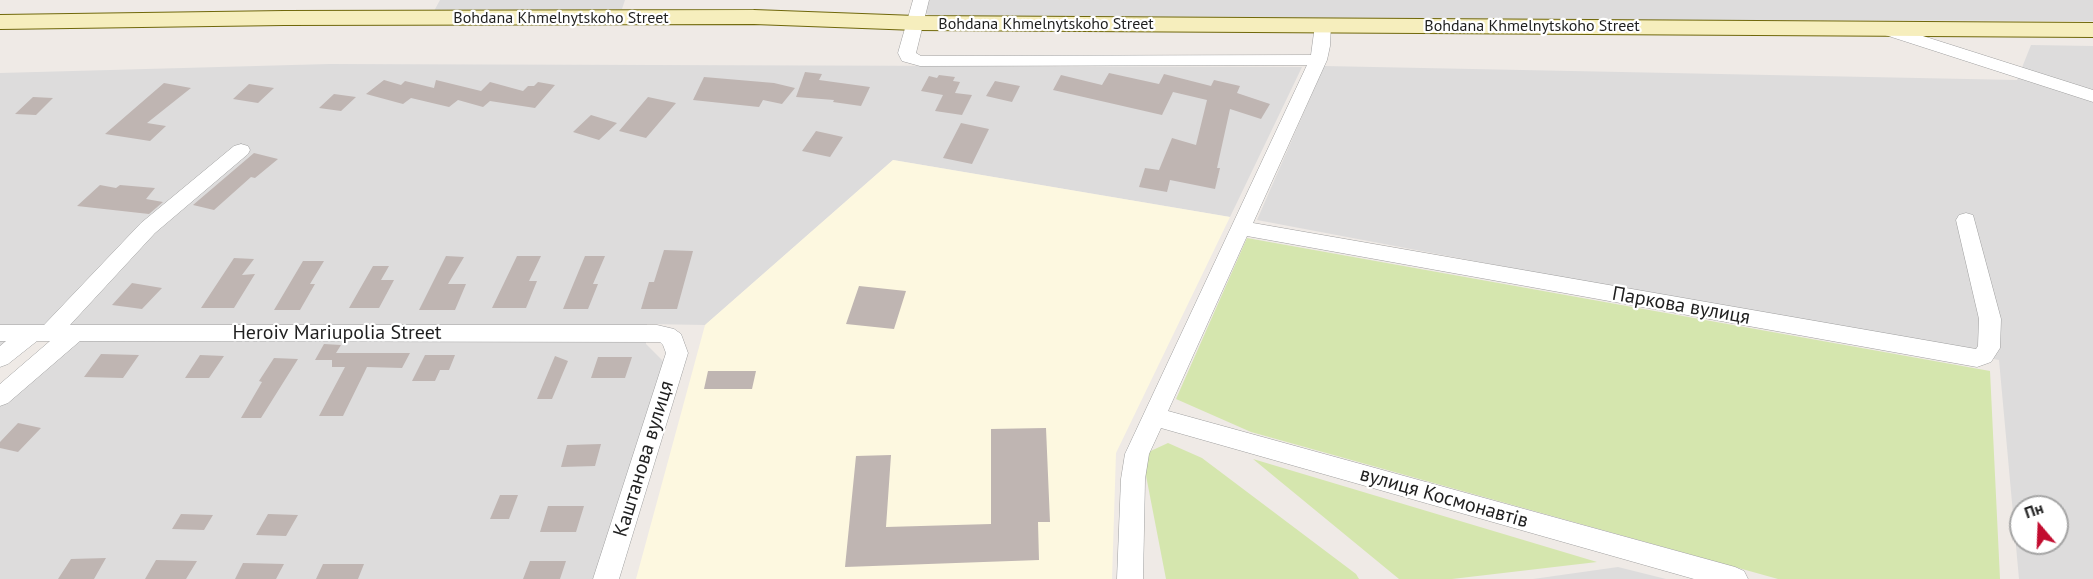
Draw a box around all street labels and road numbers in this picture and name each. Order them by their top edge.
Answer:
street label: Bohdana Khmelnytskoho Street [453,8,669,28]
street label: Bohdana Khmelnytskoho Street [938,14,1154,34]
street label: Bohdana Khmelnytskoho Street [1424,16,1640,36]
street label: Паркова вулиця [1610,282,1752,330]
street label: Heroiv Mariupolia Street [232,321,442,345]
street label: Каштанова вулиця [609,378,679,540]
street label: вулиця Космонавтів [1357,462,1531,534]

